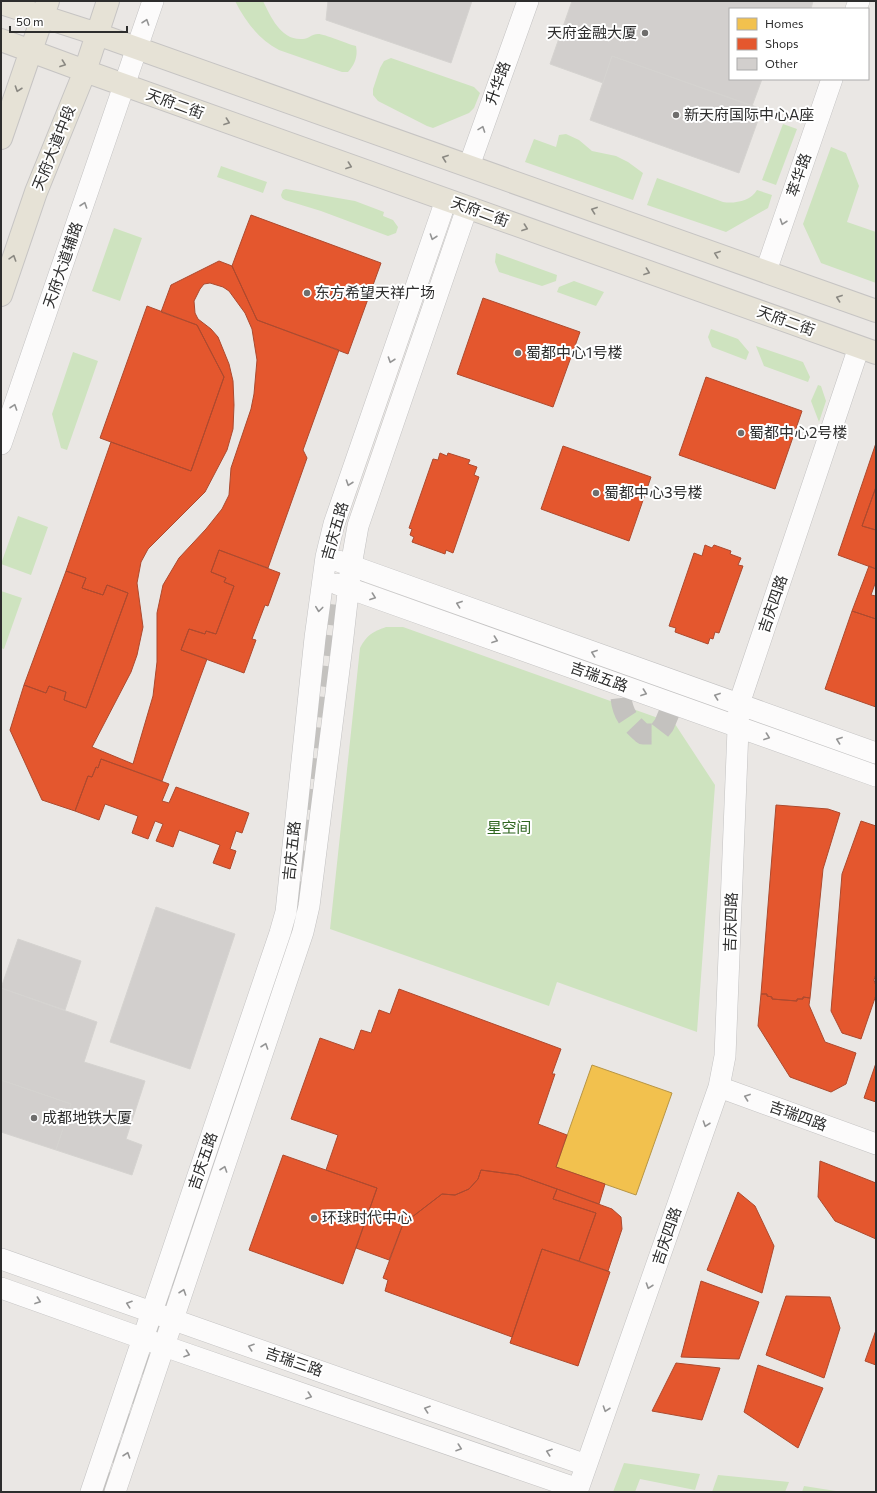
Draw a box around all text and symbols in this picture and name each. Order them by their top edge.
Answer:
scale bar [10,8,127,34]
legend [729,8,869,80]
text: 50 m [16,14,44,28]
text: Homes [765,16,803,30]
one-way arrow [141,19,150,26]
place label: 天府金融大厦 [547,23,637,41]
marker: 天府金融大厦 [640,28,650,38]
text: Shops [765,36,799,50]
text: Other [765,56,798,70]
street label: 升华路 [481,58,513,107]
one-way arrow [60,59,67,67]
street label: 天府二街 [144,84,207,122]
one-way arrow [15,85,23,92]
street label: 天府大道中段 [28,103,78,193]
place label: 新天府国际中心A座 [684,105,814,123]
marker: 新天府国际中心A座 [671,110,681,120]
one-way arrow [223,117,230,126]
one-way arrow [477,126,486,133]
street label: 萃华路 [782,150,814,199]
one-way arrow [442,154,449,162]
one-way arrow [346,161,353,169]
street label: 天府二街 [449,192,512,230]
one-way arrow [79,202,87,209]
one-way arrow [591,207,598,215]
one-way arrow [779,218,788,225]
street label: 天府大道辅路 [39,219,85,310]
one-way arrow [521,223,528,232]
one-way arrow [429,233,438,240]
one-way arrow [713,250,720,259]
one-way arrow [9,255,17,262]
one-way arrow [643,267,650,275]
place label: 东方希望天祥广场 [315,283,435,301]
marker: 东方希望天祥广场 [302,288,312,298]
one-way arrow [836,294,843,302]
street label: 天府二街 [755,301,818,339]
place label: 蜀都中心1号楼 [526,343,622,361]
marker: 蜀都中心1号楼 [513,348,523,358]
one-way arrow [387,356,396,363]
one-way arrow [9,404,17,411]
place label: 蜀都中心2号楼 [749,423,847,441]
marker: 蜀都中心2号楼 [736,428,746,438]
one-way arrow [345,479,353,486]
place label: 蜀都中心3号楼 [604,483,703,501]
marker: 蜀都中心3号楼 [591,488,601,498]
street label: 吉庆五路 [317,499,351,562]
street label: 吉庆四路 [754,572,790,635]
one-way arrow [369,592,376,601]
one-way arrow [455,601,462,609]
one-way arrow [315,606,324,612]
one-way arrow [492,636,499,644]
one-way arrow [591,649,598,657]
street label: 吉瑞五路 [568,657,631,695]
one-way arrow [641,689,648,697]
one-way arrow [713,693,720,701]
one-way arrow [763,732,770,740]
one-way arrow [836,736,843,745]
park label: 星空间 [486,818,532,836]
street label: 吉庆五路 [279,820,303,882]
street label: 吉庆四路 [720,892,740,952]
one-way arrow [260,1042,269,1049]
one-way arrow [744,1094,751,1102]
street label: 吉瑞四路 [767,1096,830,1134]
place label: 成都地铁大厦 [42,1108,132,1126]
marker: 成都地铁大厦 [29,1113,39,1123]
one-way arrow [703,1120,711,1127]
street label: 吉庆五路 [184,1129,220,1192]
one-way arrow [219,1166,228,1173]
street label: 吉庆四路 [648,1204,684,1267]
place label: 环球时代中心 [322,1208,412,1226]
marker: 环球时代中心 [309,1213,319,1223]
one-way arrow [645,1283,654,1290]
one-way arrow [178,1289,186,1296]
one-way arrow [34,1296,41,1304]
one-way arrow [125,1300,132,1308]
one-way arrow [248,1343,255,1352]
street label: 吉瑞三路 [263,1343,326,1379]
one-way arrow [183,1349,190,1357]
one-way arrow [306,1392,313,1400]
one-way arrow [423,1405,430,1413]
one-way arrow [602,1405,611,1412]
one-way arrow [455,1443,462,1452]
one-way arrow [546,1448,553,1456]
one-way arrow [122,1452,131,1459]

